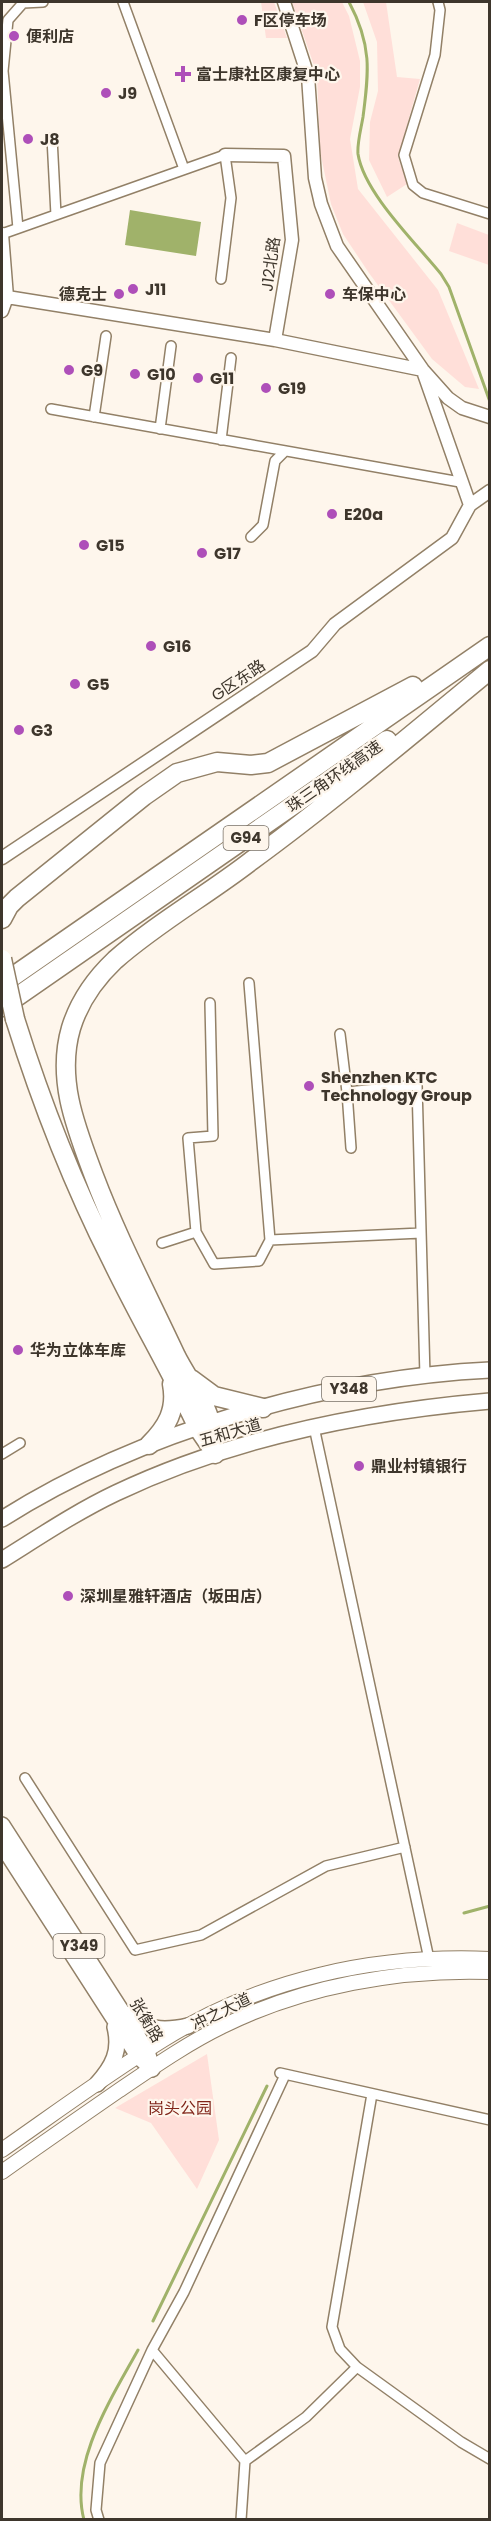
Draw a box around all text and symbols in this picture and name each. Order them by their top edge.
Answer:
place label: F区停车场 [254,9,327,32]
marker: F区停车场 [235,13,249,27]
place label: 便利店 [26,25,74,48]
marker: 便利店 [7,29,21,43]
place label: 富士康社区康复中心 [196,63,340,86]
marker: 富士康社区康复中心 [174,65,192,83]
place label: J9 [118,82,137,105]
marker: J9 [99,86,113,100]
place label: J8 [40,128,60,151]
marker: J8 [21,132,35,146]
street label: J12北路 [255,235,286,293]
place label: J11 [145,278,166,301]
marker: J11 [126,282,140,296]
place label: 德克士 [59,283,107,306]
place label: 车保中心 [342,283,406,306]
marker: 德克士 [112,287,126,301]
marker: 车保中心 [323,287,337,301]
place label: G9 [81,359,103,382]
marker: G9 [62,363,76,377]
place label: G10 [147,363,176,386]
marker: G10 [128,367,142,381]
place label: G11 [210,367,234,390]
marker: G11 [191,371,205,385]
place label: G19 [278,377,306,400]
marker: G19 [259,381,273,395]
place label: E20a [344,503,383,526]
marker: E20a [325,507,339,521]
place label: G15 [96,534,125,557]
marker: G15 [77,538,91,552]
place label: G17 [214,542,241,565]
marker: G17 [195,546,209,560]
place label: G16 [163,635,191,658]
marker: G16 [144,639,158,653]
street label: G区东路 [207,654,270,707]
place label: G5 [87,673,110,696]
marker: G5 [68,677,82,691]
place label: G3 [31,719,53,742]
marker: G3 [12,723,26,737]
street label: 珠三角环线高速 [282,735,387,818]
road number: G94 [224,826,268,850]
place label: Shenzhen KTC Technology Group [321,1066,472,1107]
marker: Shenzhen KTC Technology Group [302,1079,316,1093]
place label: 华为立体车库 [30,1339,126,1362]
marker: 华为立体车库 [11,1343,25,1357]
road number: Y348 [322,1377,376,1401]
street label: 五和大道 [196,1413,264,1452]
place label: 鼎业村镇银行 [371,1455,467,1478]
marker: 鼎业村镇银行 [352,1459,366,1473]
place label: 深圳星雅轩酒店（坂田店） [80,1585,272,1608]
marker: 深圳星雅轩酒店（坂田店） [61,1589,75,1603]
road number: Y349 [54,1934,104,1958]
street label: 冲之大道 [187,1987,255,2036]
street label: 张衡路 [124,1994,169,2047]
park label: 岗头公园 [148,2097,212,2120]

